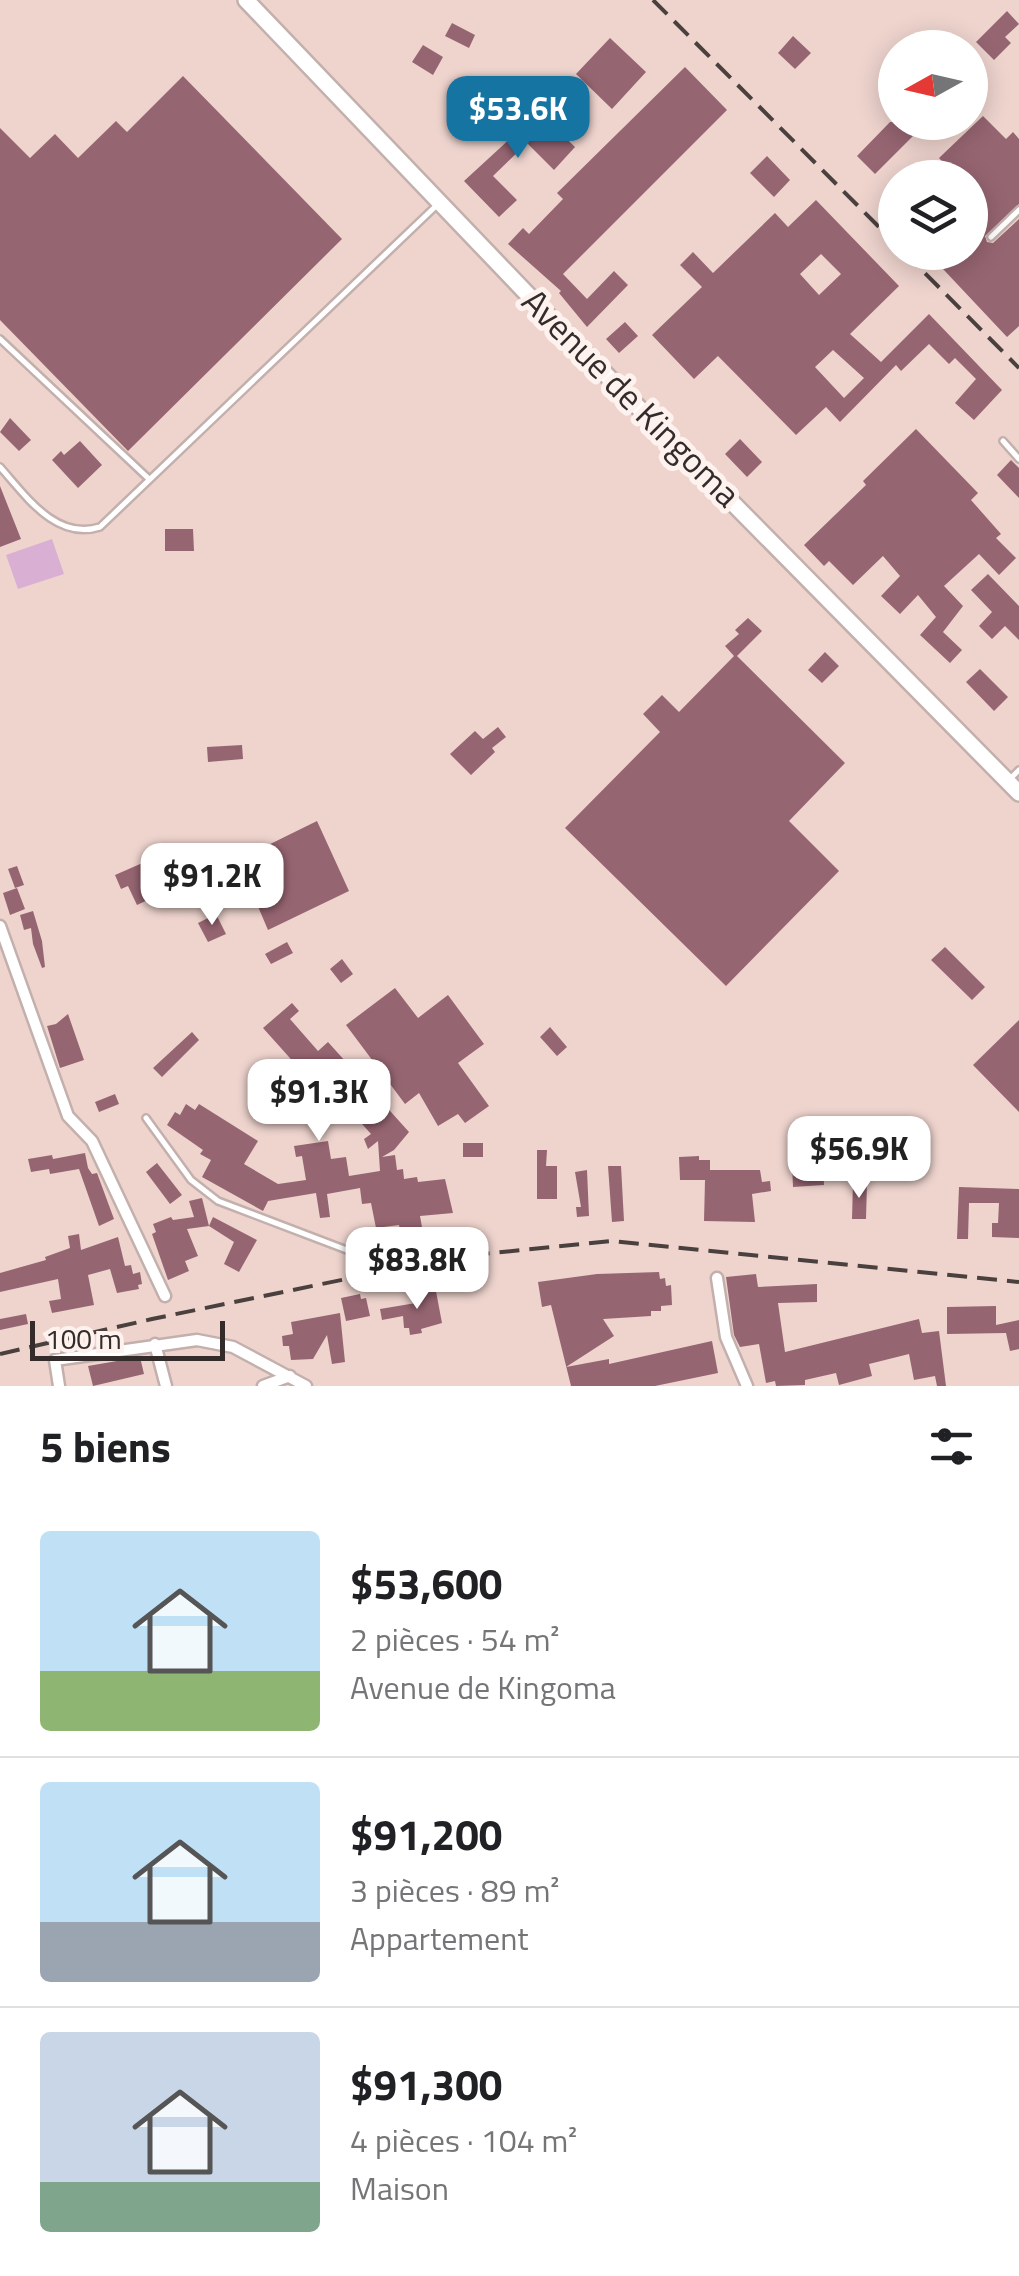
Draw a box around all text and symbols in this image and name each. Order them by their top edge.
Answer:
north arrow [878,30,988,140]
map controls [878,30,988,270]
pin: $53.6K [437,76,599,161]
text: $53.6K [469,84,567,132]
button: layers [878,160,988,270]
street label: Avenue de Kingoma [510,275,754,519]
pin: $91.2K [131,843,293,928]
text: $91.2K [163,851,261,899]
pin: $91.3K [238,1059,400,1144]
text: $91.3K [270,1067,368,1115]
pin: $56.9K [778,1116,940,1201]
text: $56.9K [810,1124,908,1172]
pin: $83.8K [336,1227,498,1312]
text: $83.8K [368,1235,466,1283]
scale bar [30,1316,225,1360]
text: 100 m [45,1317,122,1360]
text: 5 biens [40,1414,171,1478]
icon: filters [924,1419,979,1474]
text: $53,600 [350,1551,502,1615]
icon: home [120,1571,240,1691]
text: 2 pièces · 54 m² [350,1615,559,1663]
text: Avenue de Kingoma [350,1663,616,1711]
text: $91,200 [350,1802,502,1866]
icon: home [120,1822,240,1942]
text: 3 pièces · 89 m² [350,1866,559,1914]
text: Appartement [350,1914,529,1962]
text: $91,300 [350,2052,502,2116]
icon: home [120,2072,240,2192]
text: 4 pièces · 104 m² [350,2116,577,2164]
text: Maison [350,2164,449,2212]

